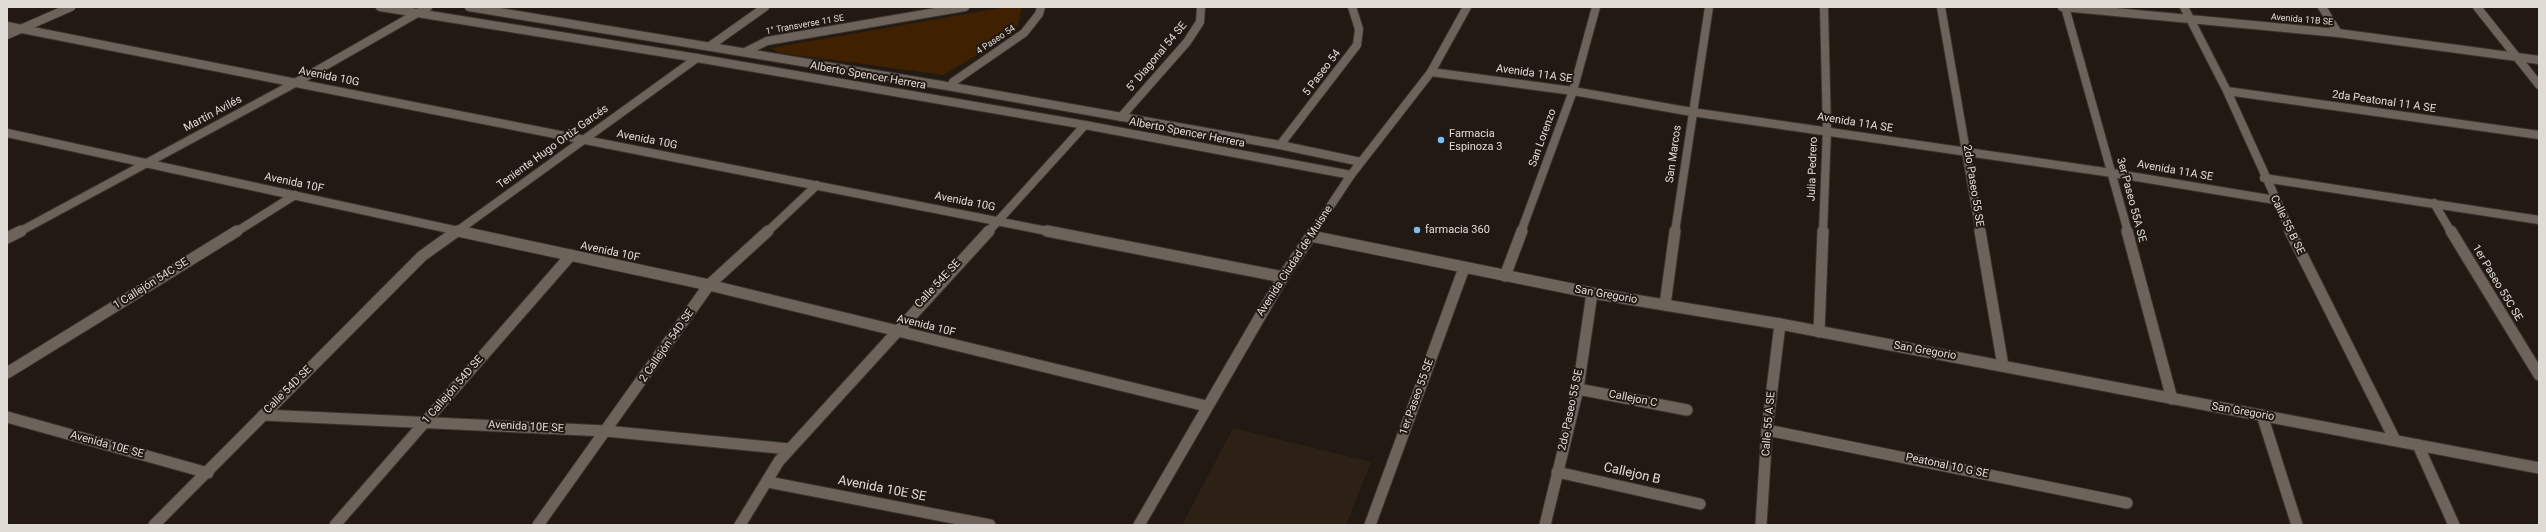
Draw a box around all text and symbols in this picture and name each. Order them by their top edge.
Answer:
street label: Avenida 11B SE [2270,12,2334,28]
street label: 1° Transverse 11 SE [765,13,845,37]
street label: 5° Diagonal 54 SE [1124,20,1190,94]
street label: 4 Paseo 54 [974,23,1018,57]
street label: 5 Paseo 54 [1300,47,1344,99]
street label: Alberto Spencer Herrera [809,59,927,93]
street label: Avenida 11A SE [1495,62,1573,86]
street label: Avenida 10G [298,65,360,89]
street label: 2da Peatonal 11 A SE [2331,88,2437,116]
street label: Martín Avilés [182,93,244,135]
street label: Teniente Hugo Ortiz Garcés [495,102,611,192]
street label: San Lorenzo [1526,107,1560,169]
street label: Avenida 11A SE [1816,110,1894,136]
street label: Alberto Spencer Herrera [1128,115,1246,151]
street label: San Marcos [1663,124,1685,184]
place label: Farmacia Espinoza 3 [1449,127,1502,153]
street label: Avenida 10G [616,128,678,152]
marker: Farmacia Espinoza 3 [1436,135,1446,145]
street label: Julia Pedrero [1805,137,1821,201]
street label: 2do Paseo 55 SE [1960,144,1986,228]
street label: 3er Paseo 55A SE [2113,156,2149,244]
street label: Avenida 11A SE [2136,158,2214,184]
street label: Avenida 10F [263,170,325,196]
street label: Avenida 10G [934,190,996,214]
street label: Calle 55 B SE [2267,193,2307,257]
street label: Avenida Ciudad de Muisne [1254,203,1336,319]
place label: farmacia 360 [1425,223,1490,237]
marker: farmacia 360 [1412,225,1422,235]
street label: Avenida 10F [579,239,641,265]
street label: 1er Paseo 55C SE [2469,242,2525,324]
street label: 1 Callejón 54C SE [111,256,191,312]
street label: Calle 54E SE [912,257,964,311]
street label: San Gregorio [1574,283,1638,307]
street label: 2 Callejón 54D SE [637,307,697,385]
street label: Avenida 10F [895,312,957,340]
street label: San Gregorio [1893,339,1957,363]
street label: 1 Callejón 54D SE [420,353,486,427]
street label: 1er Paseo 55 SE [1397,357,1437,437]
street label: Calle 54D SE [261,363,315,417]
street label: 2do Paseo 55 SE [1556,368,1586,452]
street label: Callejon C [1608,388,1658,410]
street label: Calle 55 A SE [1760,391,1778,457]
street label: San Gregorio [2211,400,2275,424]
street label: Avenida 10E SE [488,418,564,436]
street label: Avenida 10E SE [69,429,145,461]
street label: Peatonal 10 G SE [1905,451,1989,481]
street label: Callejon B [1602,460,1662,488]
street label: Avenida 10E SE [837,473,927,505]

